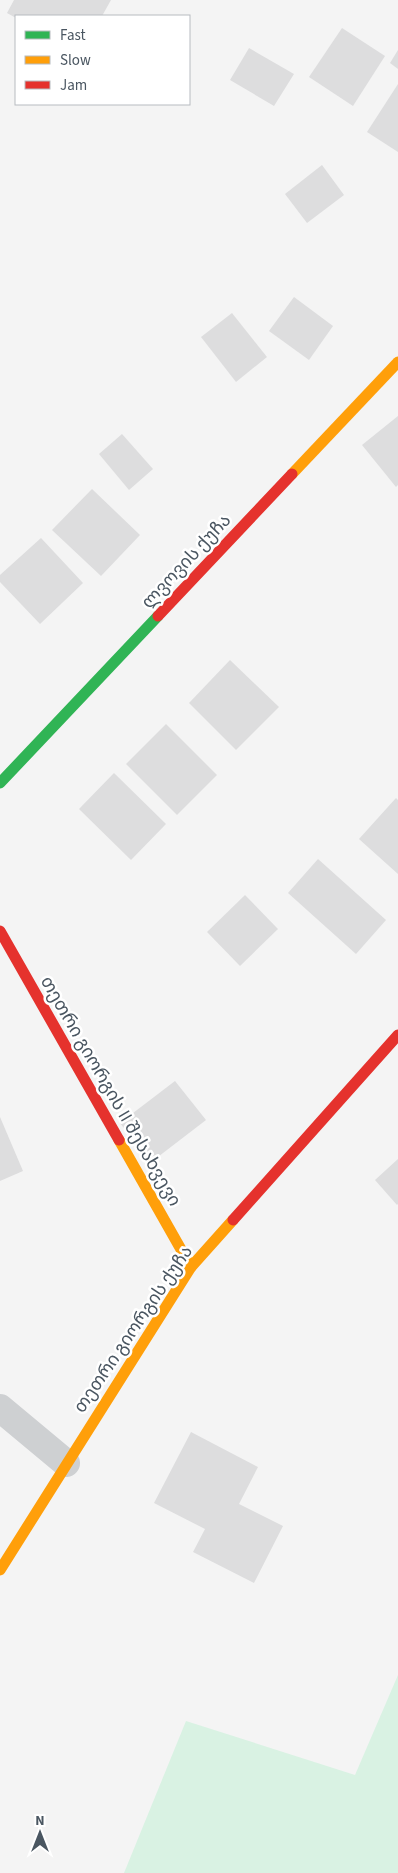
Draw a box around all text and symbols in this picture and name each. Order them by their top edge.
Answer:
legend [15,15,190,105]
text: Fast [60,25,86,46]
text: Slow [60,50,91,71]
text: Jam [60,75,87,96]
street label: ლვოვის ქუჩა [136,509,237,614]
street label: თეთრი გიორგის II შესახვევი [34,971,187,1211]
street label: თეთრი გიორგის ქუჩა [68,1241,199,1418]
north arrow [15,1808,65,1858]
text: N [35,1811,45,1831]

